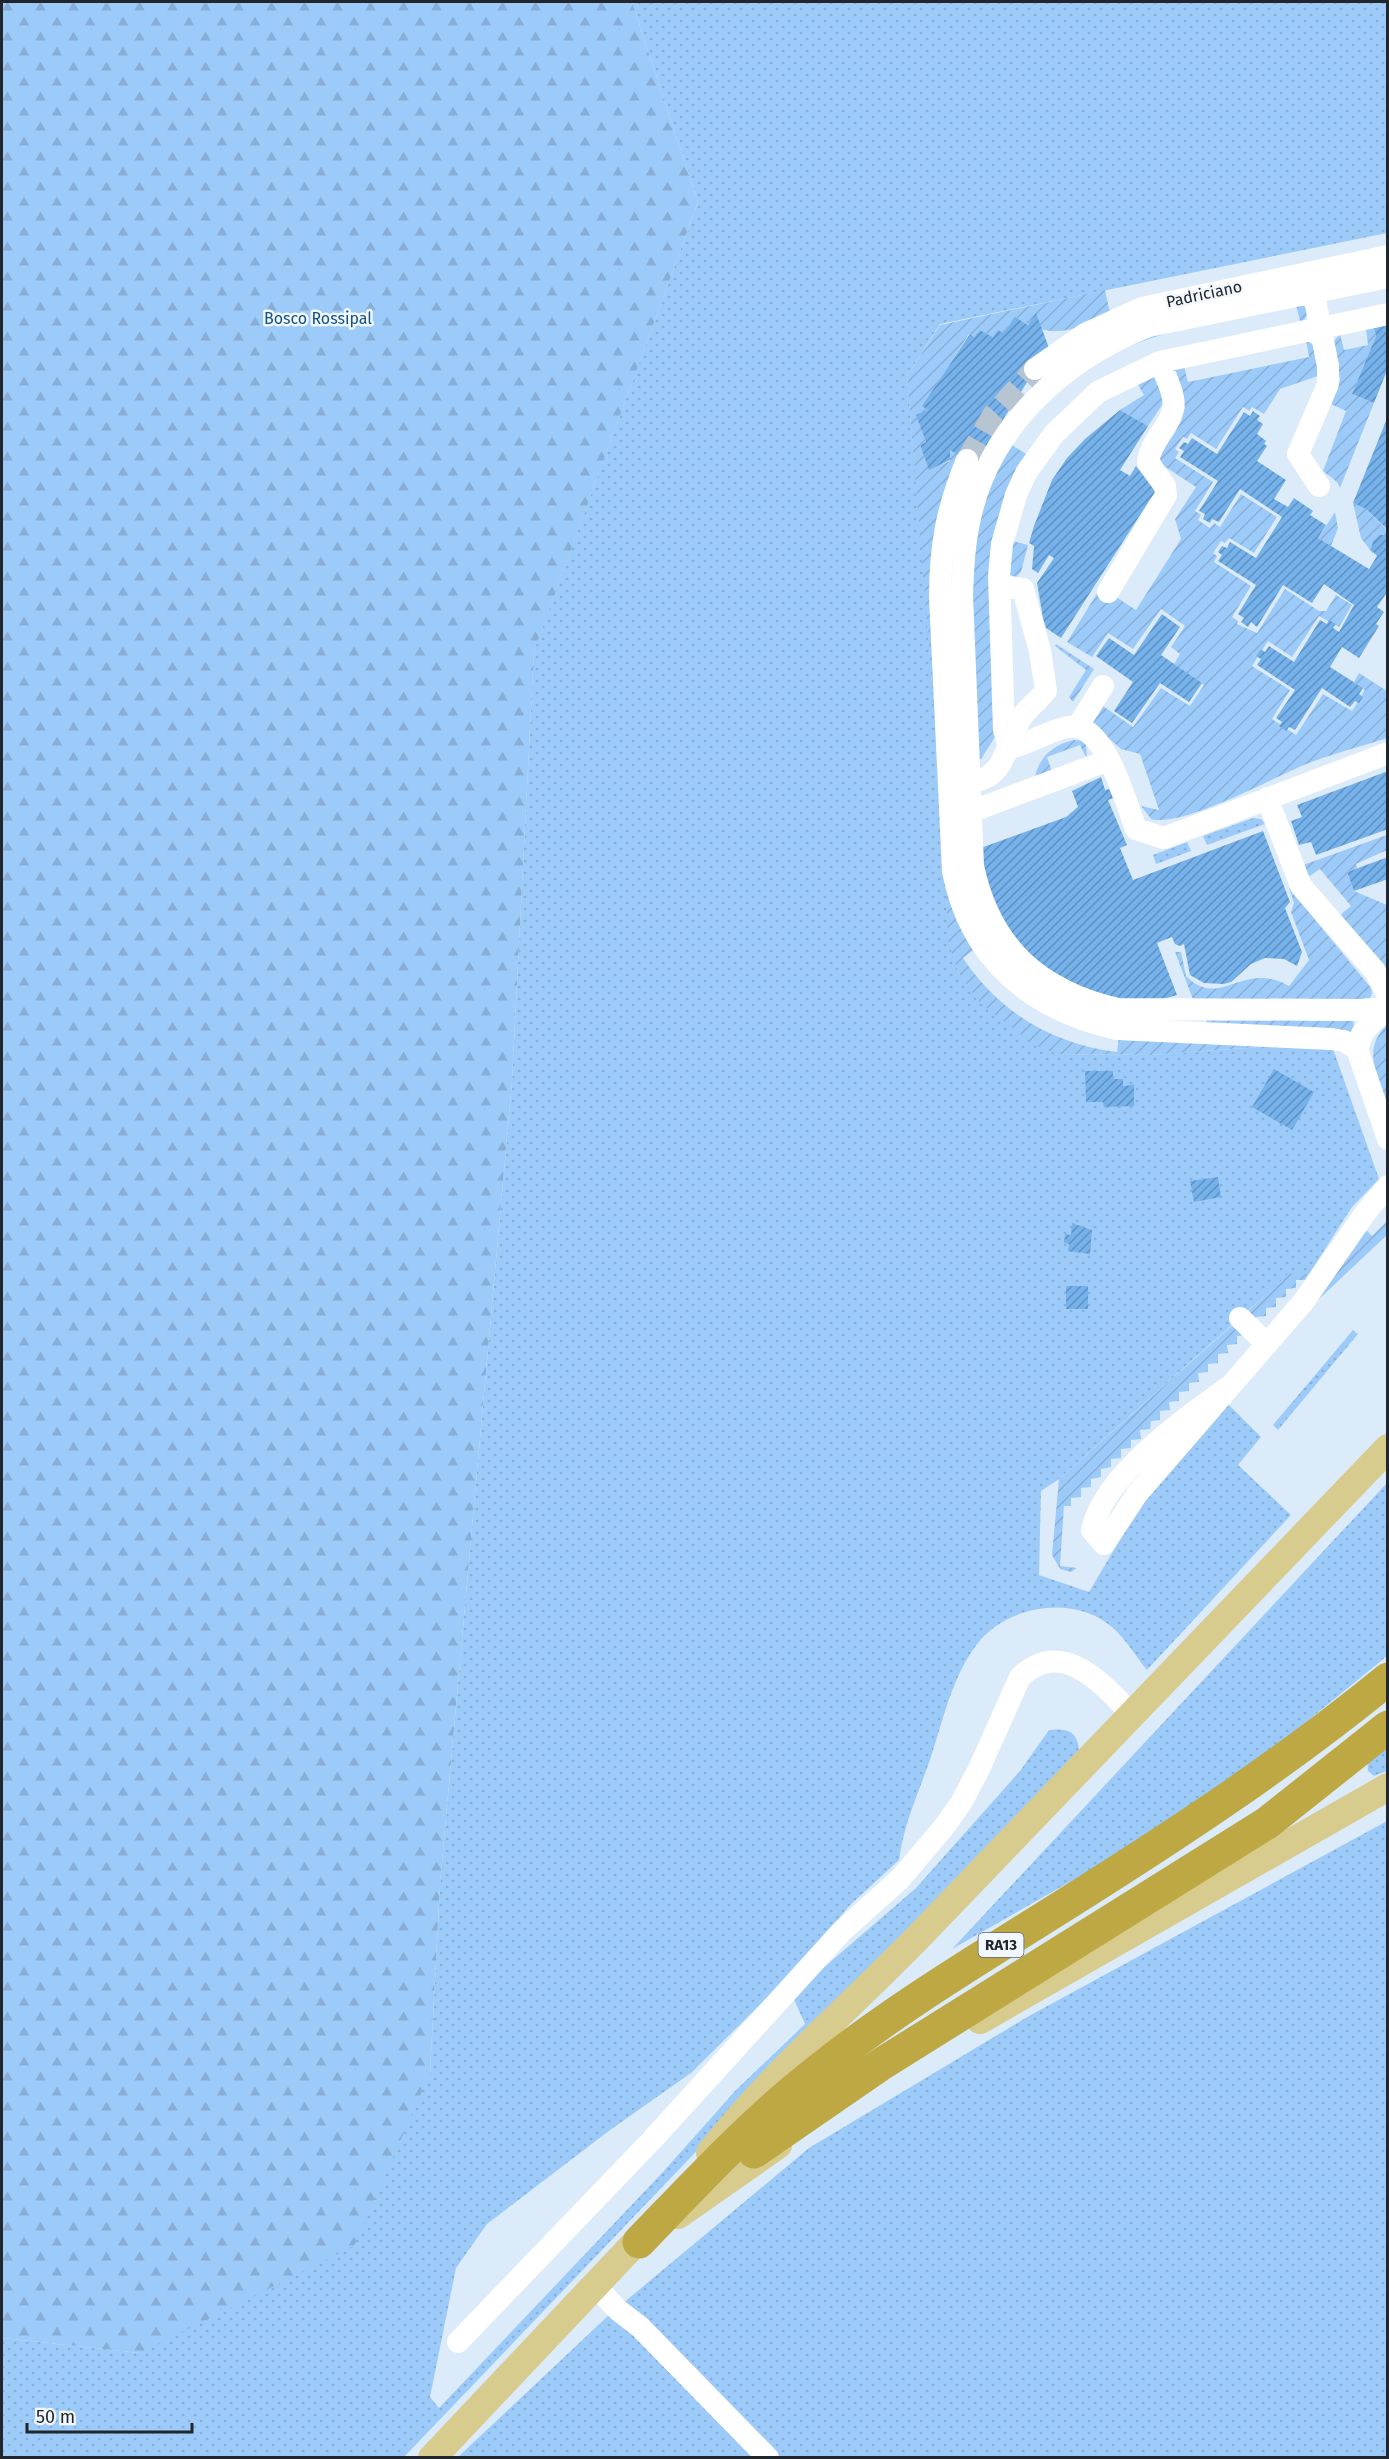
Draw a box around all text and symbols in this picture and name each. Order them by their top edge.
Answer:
street label: Padriciano [1164,277,1244,311]
park label: Bosco Rossipal [264,309,372,328]
road number: RA13 [978,1933,1024,1957]
scale bar [27,2396,192,2434]
text: 50 m [36,2406,75,2428]

